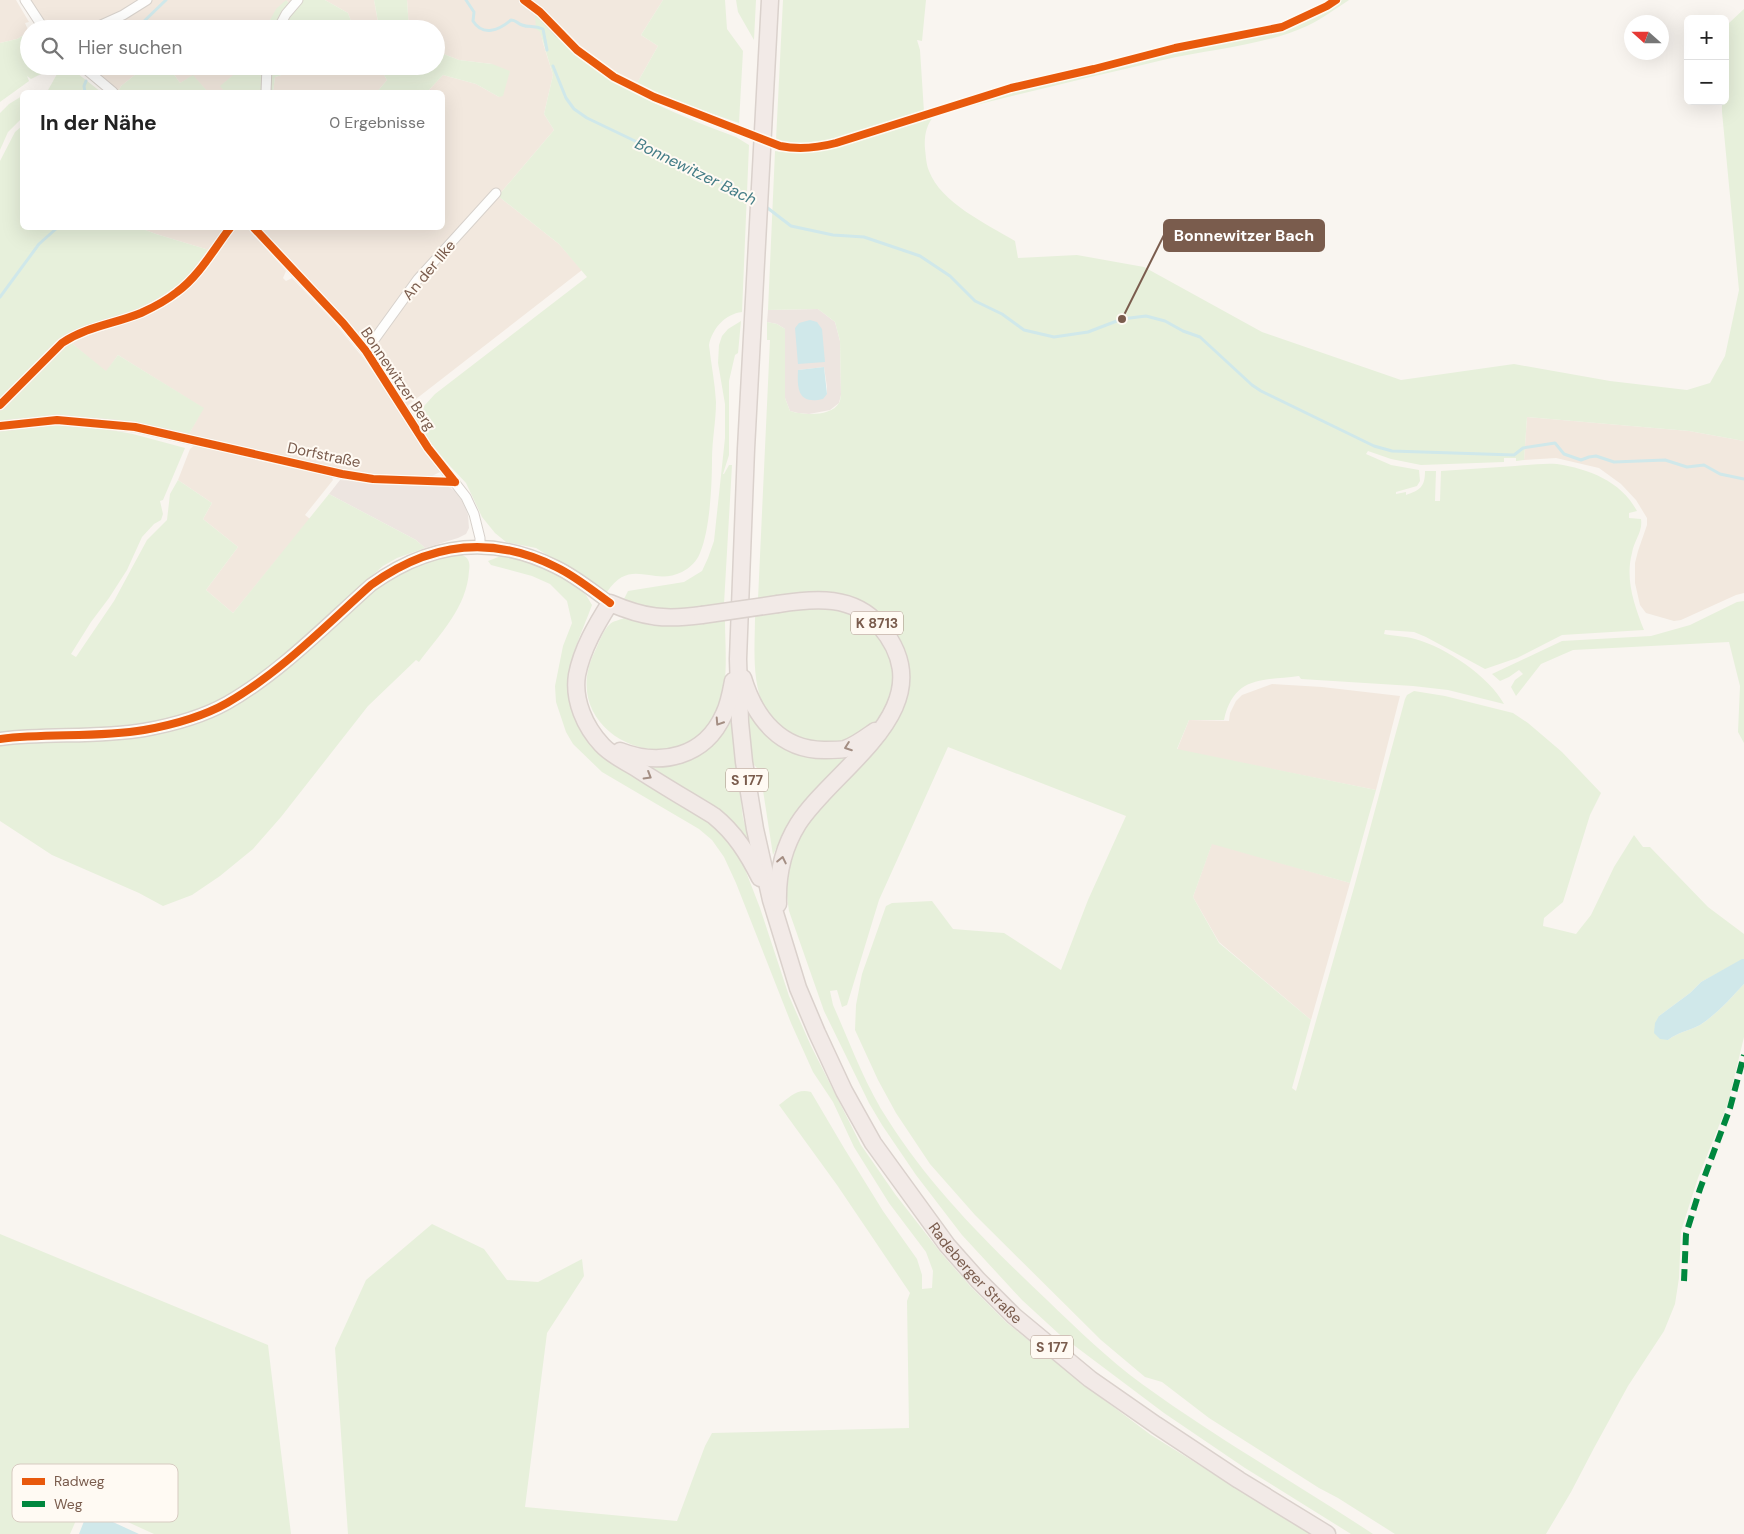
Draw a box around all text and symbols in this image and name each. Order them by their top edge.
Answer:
north arrow [1624,15,1669,60]
map controls [1684,15,1729,105]
button: + [1684,15,1729,60]
search box [20,20,445,75]
icon: search [38,34,66,62]
text: Hier suchen [78,35,182,60]
button: − [1684,60,1729,105]
text: In der Nähe [40,109,157,137]
text: 0 Ergebnisse [329,112,425,133]
water label: Bonnewitzer Bach [632,133,760,210]
callout: Bonnewitzer Bach [1164,220,1324,251]
text: Bonnewitzer Bach [1174,225,1314,246]
street label: An der Ilke [398,236,460,304]
street label: Bonnewitzer Berg [356,323,440,435]
street label: Dorfstraße [285,437,363,473]
road number: K 8713 [851,612,903,634]
one-way arrow [716,716,725,726]
one-way arrow [844,741,852,751]
road number: S 177 [726,768,768,792]
one-way arrow [643,770,652,780]
one-way arrow [777,856,787,865]
street label: Radeberger Straße [924,1218,1026,1329]
road number: S 177 [1031,1335,1073,1358]
legend [12,1464,178,1522]
text: Radweg [54,1472,105,1490]
text: Weg [54,1495,83,1513]

